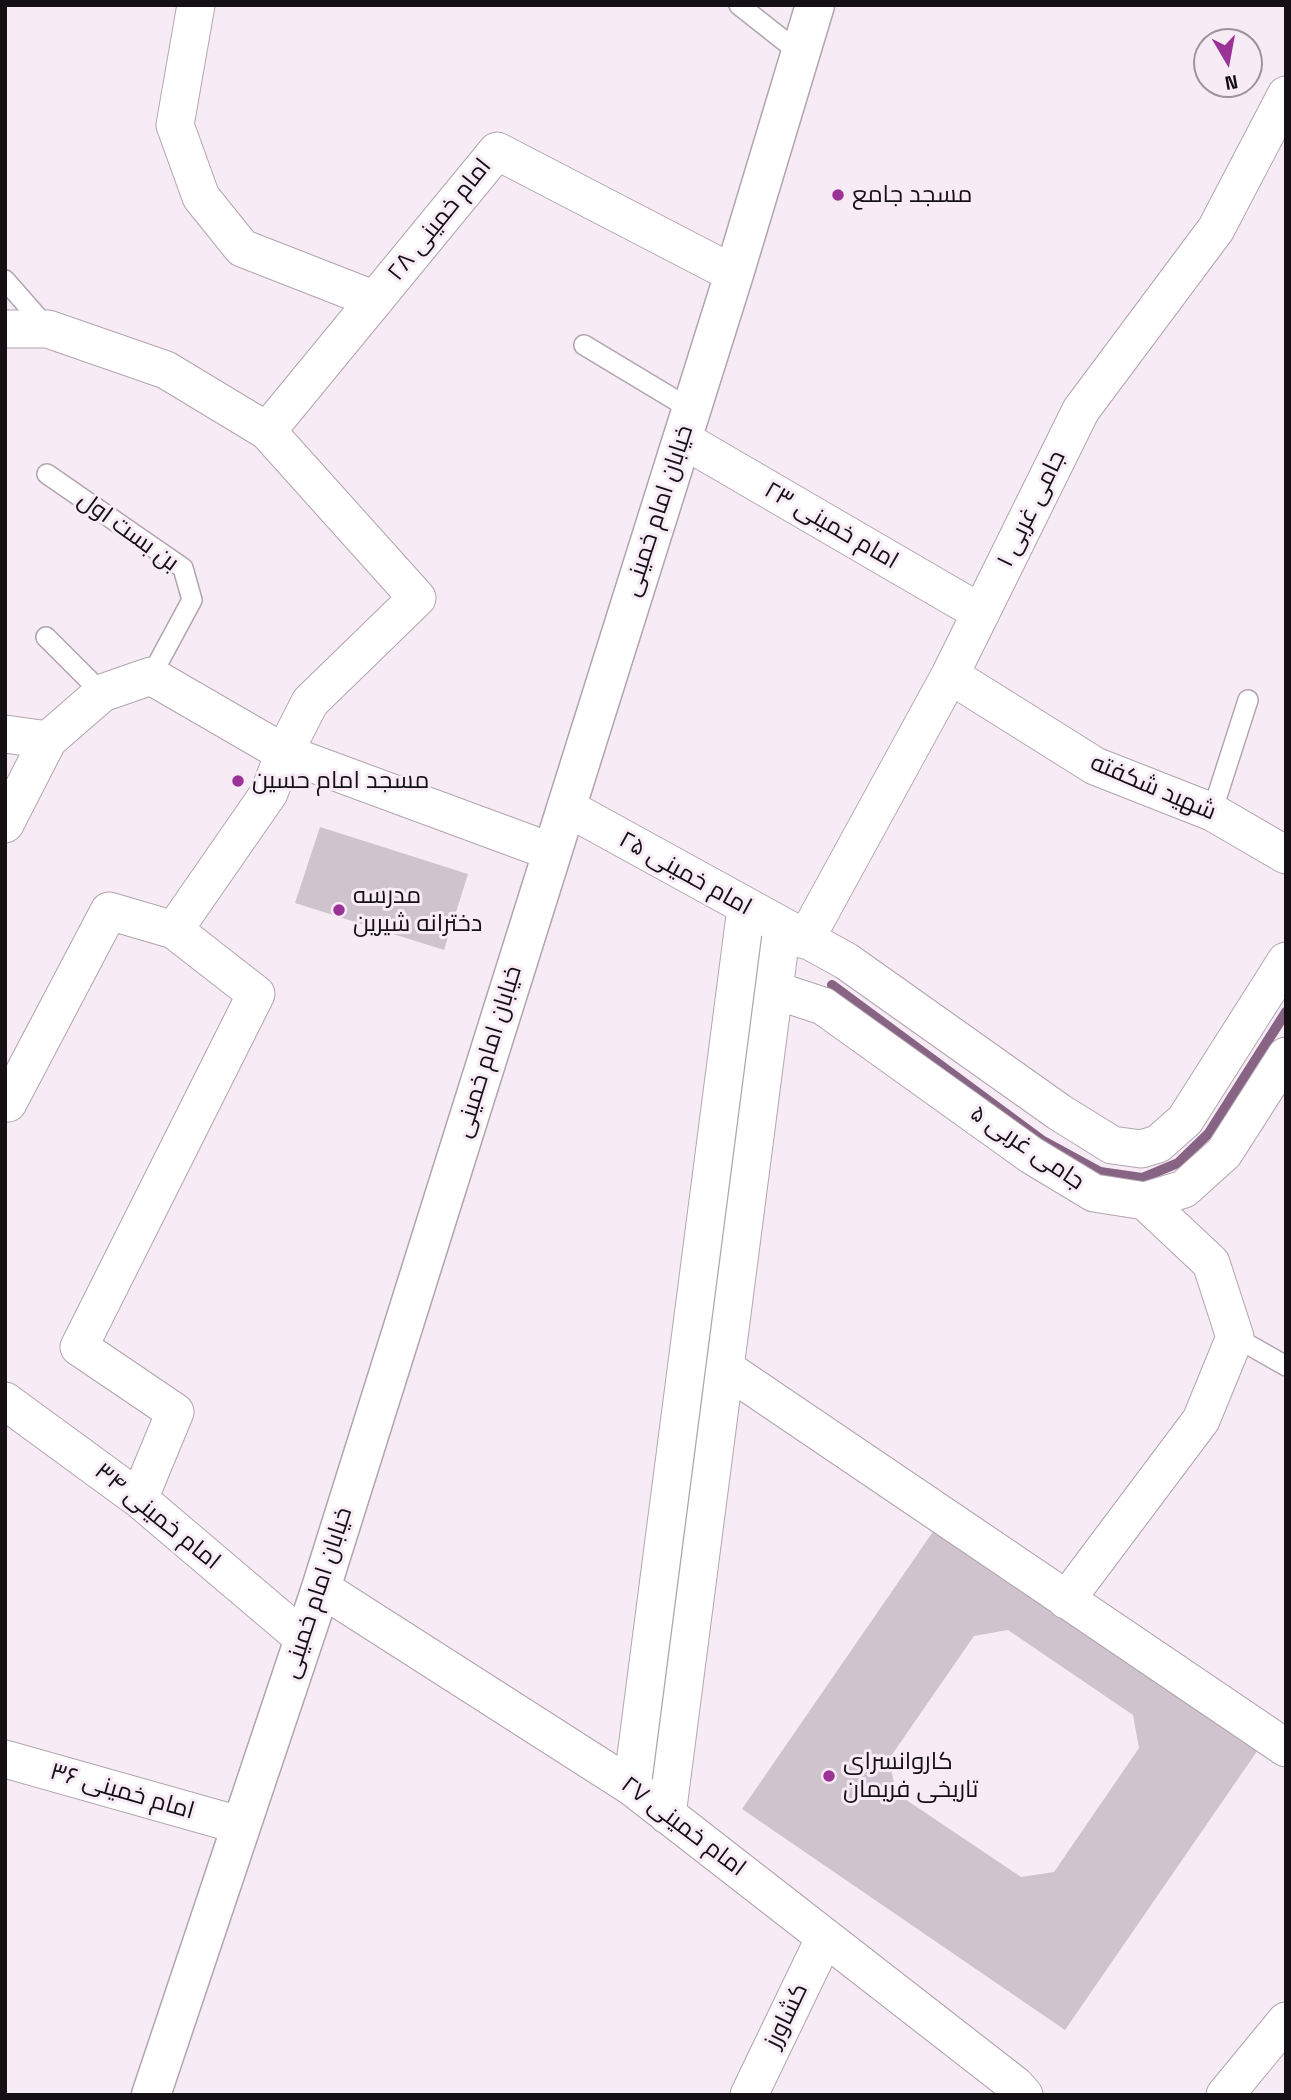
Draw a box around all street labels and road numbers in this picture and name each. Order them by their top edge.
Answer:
street label: امام خمینی ۲۸ [382,153,498,287]
street label: خیابان امام خمینی [618,422,700,600]
street label: جامی غربی ۱ [991,446,1073,572]
street label: امام خمینی ۲۳ [759,476,903,576]
street label: بن بست اول [72,486,184,578]
street label: شهید شکفته [1086,749,1220,827]
street label: امام خمینی ۲۵ [614,826,756,922]
street label: خیابان امام خمینی [449,963,529,1141]
street label: جامی غربی ۵ [964,1099,1090,1197]
street label: امام خمینی ۳۴ [88,1458,226,1576]
street label: خیابان امام خمینی [277,1504,359,1682]
street label: امام خمینی ۳۶ [46,1758,198,1826]
street label: امام خمینی ۲۷ [615,1771,751,1883]
street label: کشاورز [759,1979,815,2053]

